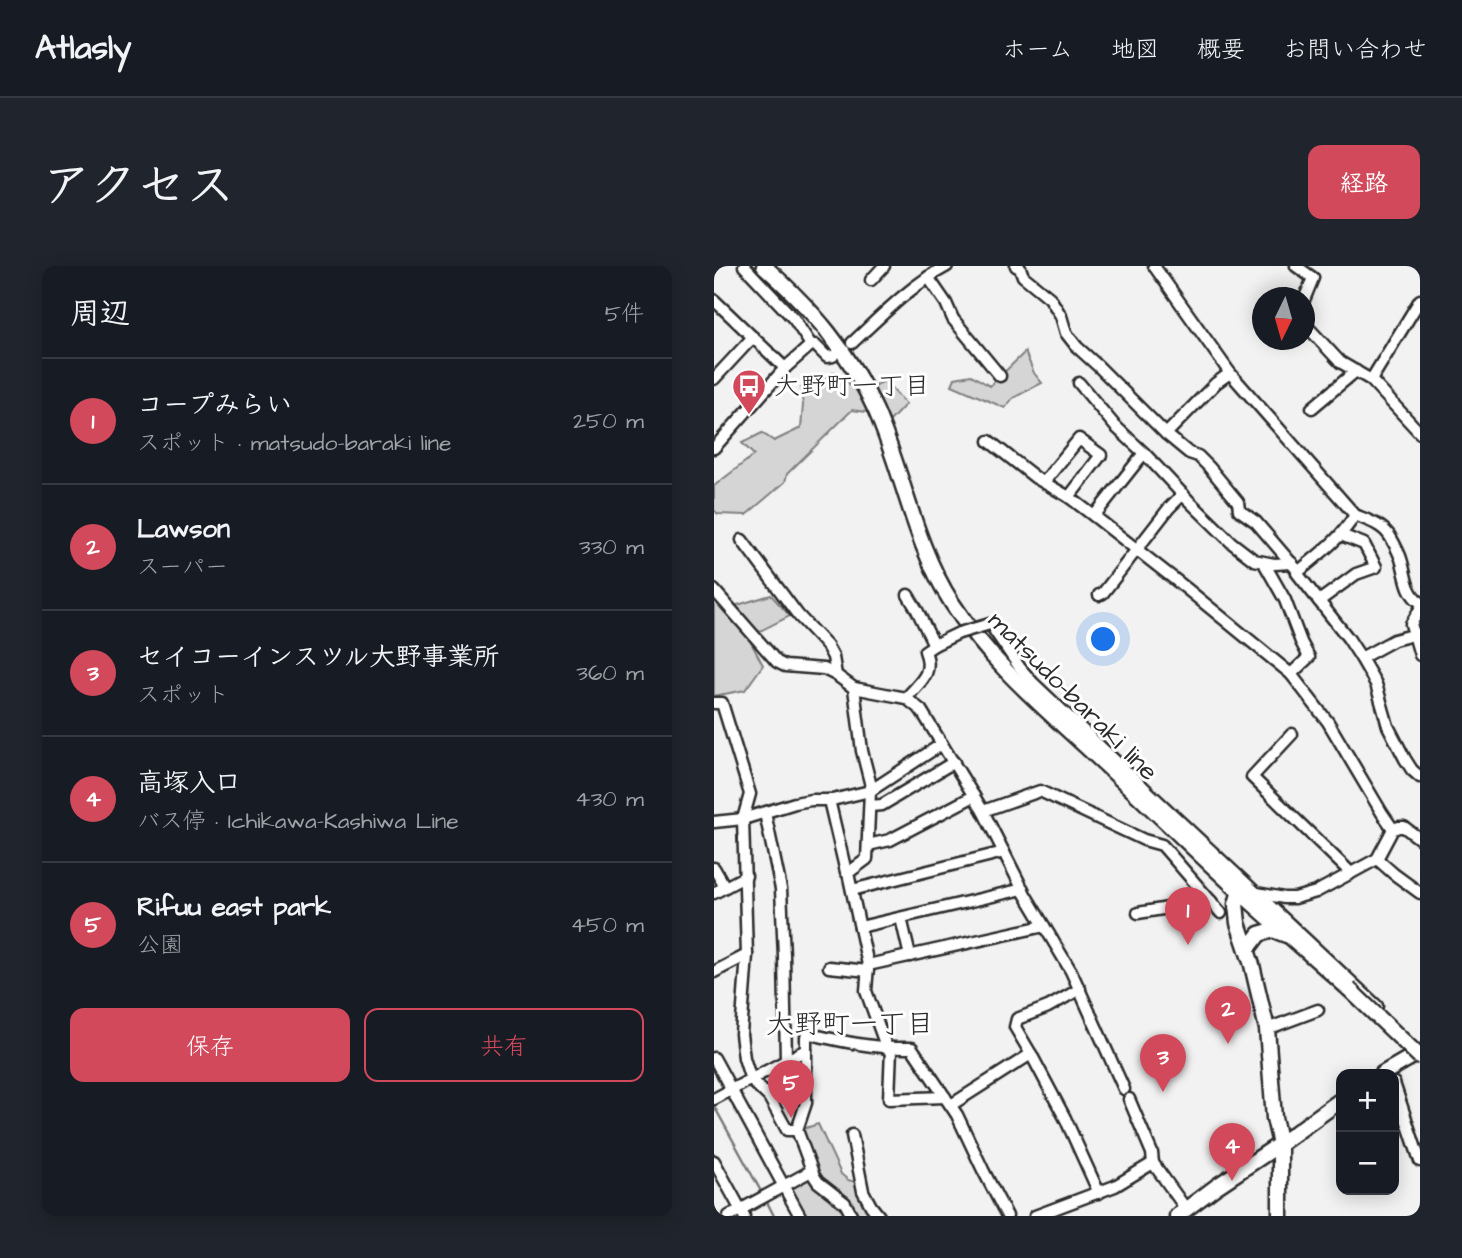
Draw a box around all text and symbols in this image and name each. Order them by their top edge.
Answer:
text: Atlasly [35,25,131,71]
text: ホーム [1002,33,1073,67]
text: 地図 [1111,33,1159,67]
text: 概要 [1197,33,1245,67]
text: お問い合わせ [1283,33,1427,67]
button: 経路 [1308,145,1420,219]
text: アクセス [42,153,235,221]
north arrow [1252,287,1315,350]
text: 周辺 [70,293,130,335]
text: 5件 [605,298,644,330]
bus stop icon: 大野町一丁目 [730,367,768,416]
place label: 大野町一丁目 [774,368,930,404]
text: コープみらい [137,387,292,423]
text: 1 [92,405,94,437]
text: 250 m [573,405,644,437]
text: スポット · matsudo-baraki line [137,427,452,459]
text: Lawson [137,511,230,547]
text: 2 [86,531,100,563]
text: 330 m [579,531,644,563]
text: スーパー [137,551,228,583]
street label: matsudo-baraki line [980,603,1166,789]
your location [1086,622,1120,656]
text: セイコーインスツル大野事業所 [137,639,499,675]
text: 3 [87,657,99,689]
text: 360 m [576,657,644,689]
text: スポット [137,679,229,711]
text: 高塚入口 [137,765,241,801]
text: 4 [85,783,101,815]
text: 430 m [575,783,644,815]
text: バス停 · Ichikawa-Kashiwa Line [137,805,459,837]
pin: 1 [1165,887,1211,945]
text: Rifuu east park [137,889,331,925]
text: 5 [85,909,101,941]
text: 450 m [570,909,644,941]
text: 公園 [137,929,183,961]
pin: 2 [1205,986,1251,1044]
district label: 大野町一丁目 [766,1005,934,1044]
button: 保存 [70,1008,350,1082]
button: 共有 [364,1008,644,1082]
pin: 3 [1140,1034,1186,1092]
pin: 5 [768,1060,814,1118]
map controls [1336,1069,1399,1195]
button: + [1336,1069,1399,1132]
pin: 4 [1209,1123,1255,1181]
button: − [1336,1132,1399,1195]

